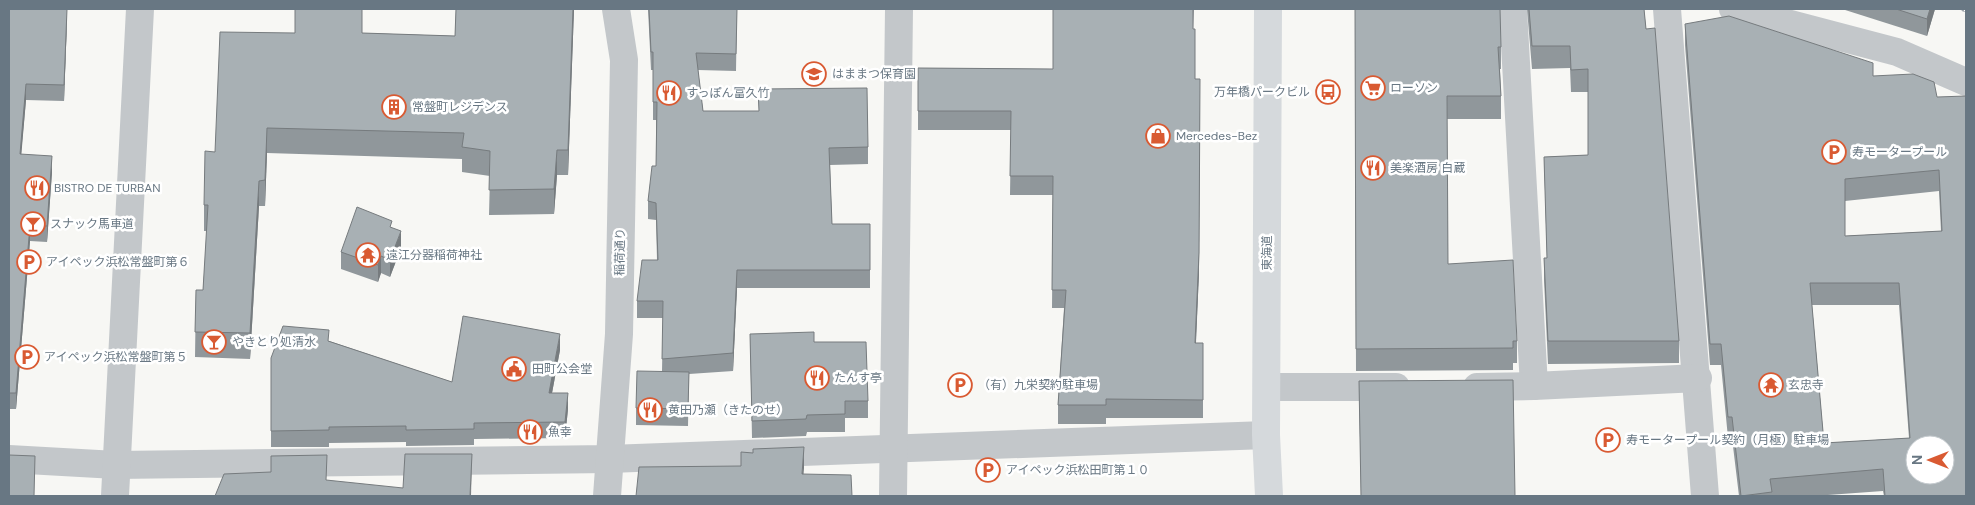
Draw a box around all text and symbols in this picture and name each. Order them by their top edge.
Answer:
school or university icon: はままつ保育園 [801,61,827,87]
place label: はままつ保育園 [832,66,916,82]
supermarket icon: ローソン [1360,75,1386,101]
bus stop icon: 万年橋パークビル [1315,79,1341,105]
restaurant icon: すっぽん富久竹 [656,80,682,106]
place label: ローソン [1390,80,1438,96]
place label: 万年橋パークビル [1214,84,1310,100]
place label: すっぽん富久竹 [686,85,770,101]
building icon: 常盤町レジデンス [381,94,407,120]
place label: 常盤町レジデンス [412,99,508,115]
shop icon: Mercedes-Bez [1145,123,1171,149]
place label: Mercedes-Bez [1176,128,1257,144]
parking icon: 寿モータープール [1821,139,1847,165]
place label: 寿モータープール [1852,144,1947,160]
restaurant icon: 美楽酒房 白蔵 [1360,155,1386,181]
place label: 美楽酒房 白蔵 [1390,160,1465,176]
restaurant icon: BISTRO DE TURBAN [24,175,50,201]
place label: BISTRO DE TURBAN [54,180,160,196]
bar icon: スナック馬車道 [20,211,46,237]
place label: スナック馬車道 [50,216,134,232]
street label: 稲荷通り [612,228,628,276]
street label: 東海道 [1259,235,1275,271]
temple icon: 遠江分器稲荷神社 [355,242,381,268]
place label: 遠江分器稲荷神社 [386,247,482,263]
parking icon: アイペック浜松常盤町第６ [16,249,42,275]
place label: アイペック浜松常盤町第６ [46,254,189,270]
bar icon: やきとり処清水 [201,329,227,355]
place label: やきとり処清水 [232,334,316,350]
parking icon: アイペック浜松常盤町第５ [14,344,40,370]
place label: アイペック浜松常盤町第５ [44,349,187,365]
public building icon: 田町公会堂 [501,356,527,382]
place label: 田町公会堂 [532,361,592,377]
restaurant icon: たんす亭 [804,365,830,391]
place label: たんす亭 [834,370,882,386]
parking icon: （有）九栄契約駐車場 [947,372,973,398]
temple icon: 玄忠寺 [1758,372,1784,398]
place label: （有）九栄契約駐車場 [978,377,1098,393]
place label: 玄忠寺 [1788,377,1824,393]
restaurant icon: 黄田乃瀬（きたのせ） [637,397,663,423]
place label: 黄田乃瀬（きたのせ） [668,402,788,418]
restaurant icon: 魚幸 [517,419,543,445]
place label: 魚幸 [548,424,572,440]
parking icon: 寿モータープール契約（月極）駐車場 [1595,427,1621,453]
place label: 寿モータープール契約（月極）駐車場 [1626,432,1829,448]
north arrow [1905,435,1955,485]
text: N [1908,455,1926,465]
parking icon: アイペック浜松田町第１０ [975,457,1001,483]
place label: アイペック浜松田町第１０ [1006,462,1149,478]

